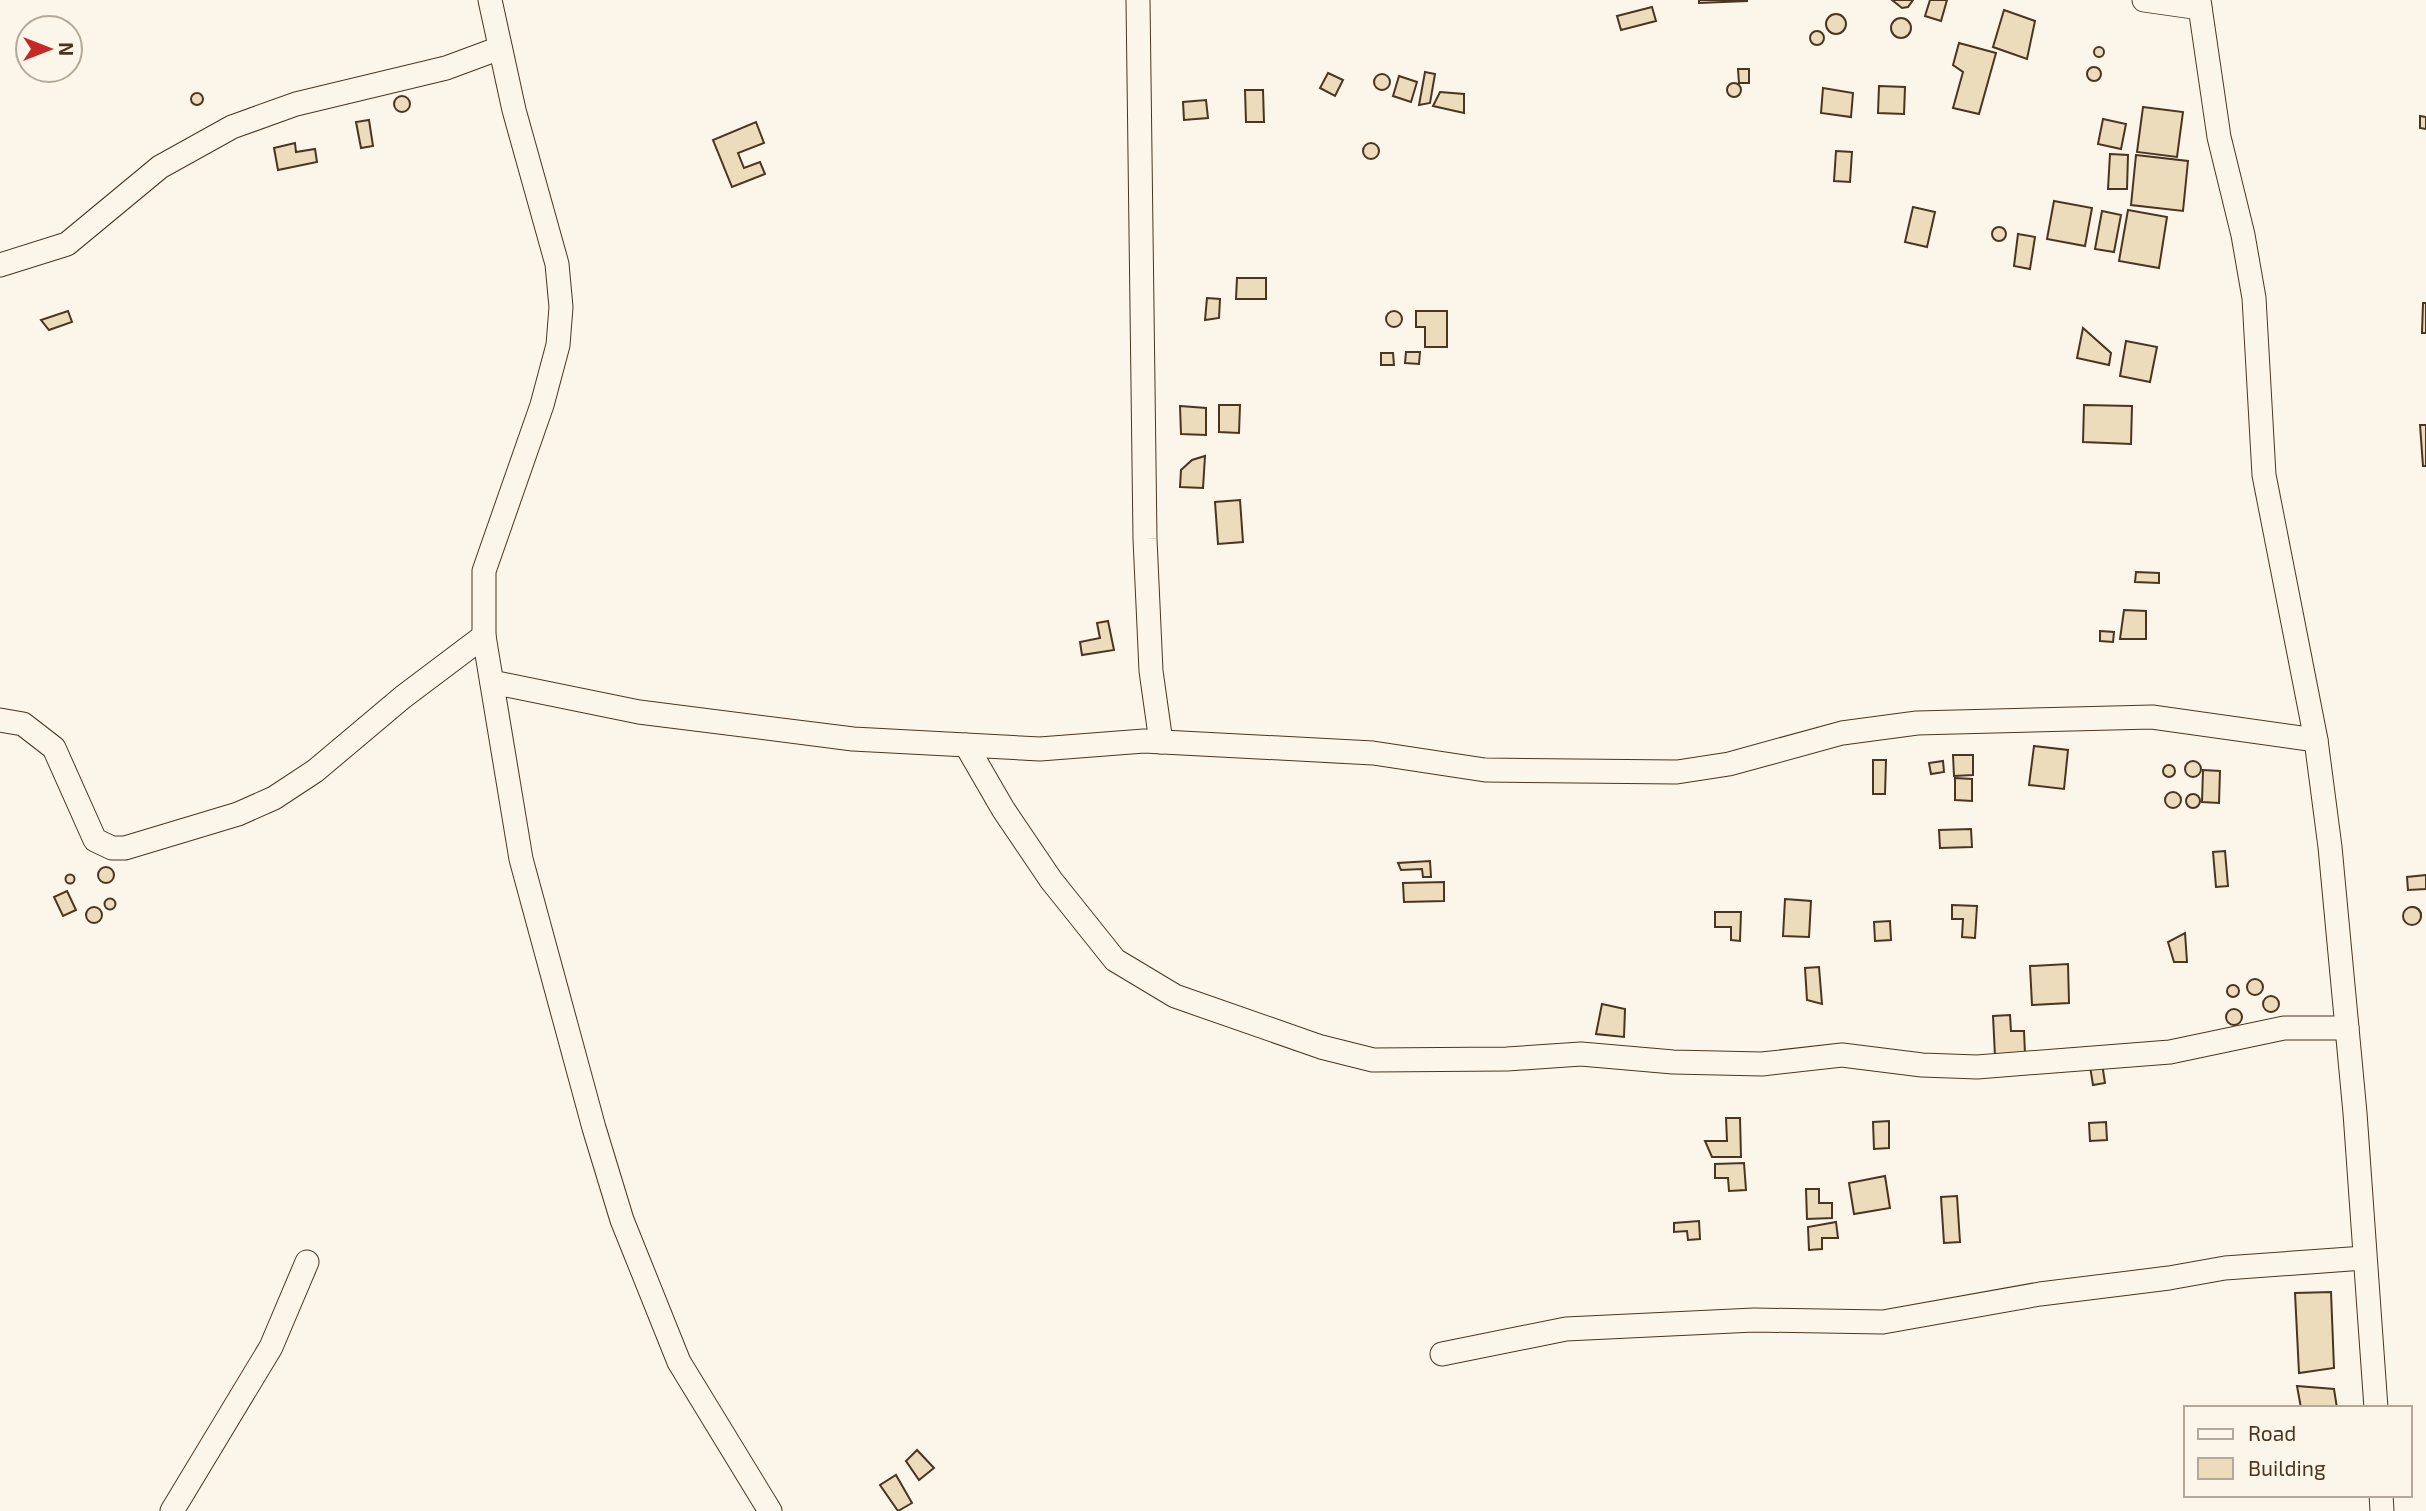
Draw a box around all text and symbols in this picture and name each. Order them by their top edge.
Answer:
north arrow [14,14,84,84]
text: N [55,42,78,56]
legend [2184,1406,2412,1497]
text: Road [2248,1420,2296,1445]
text: Building [2248,1455,2326,1480]

